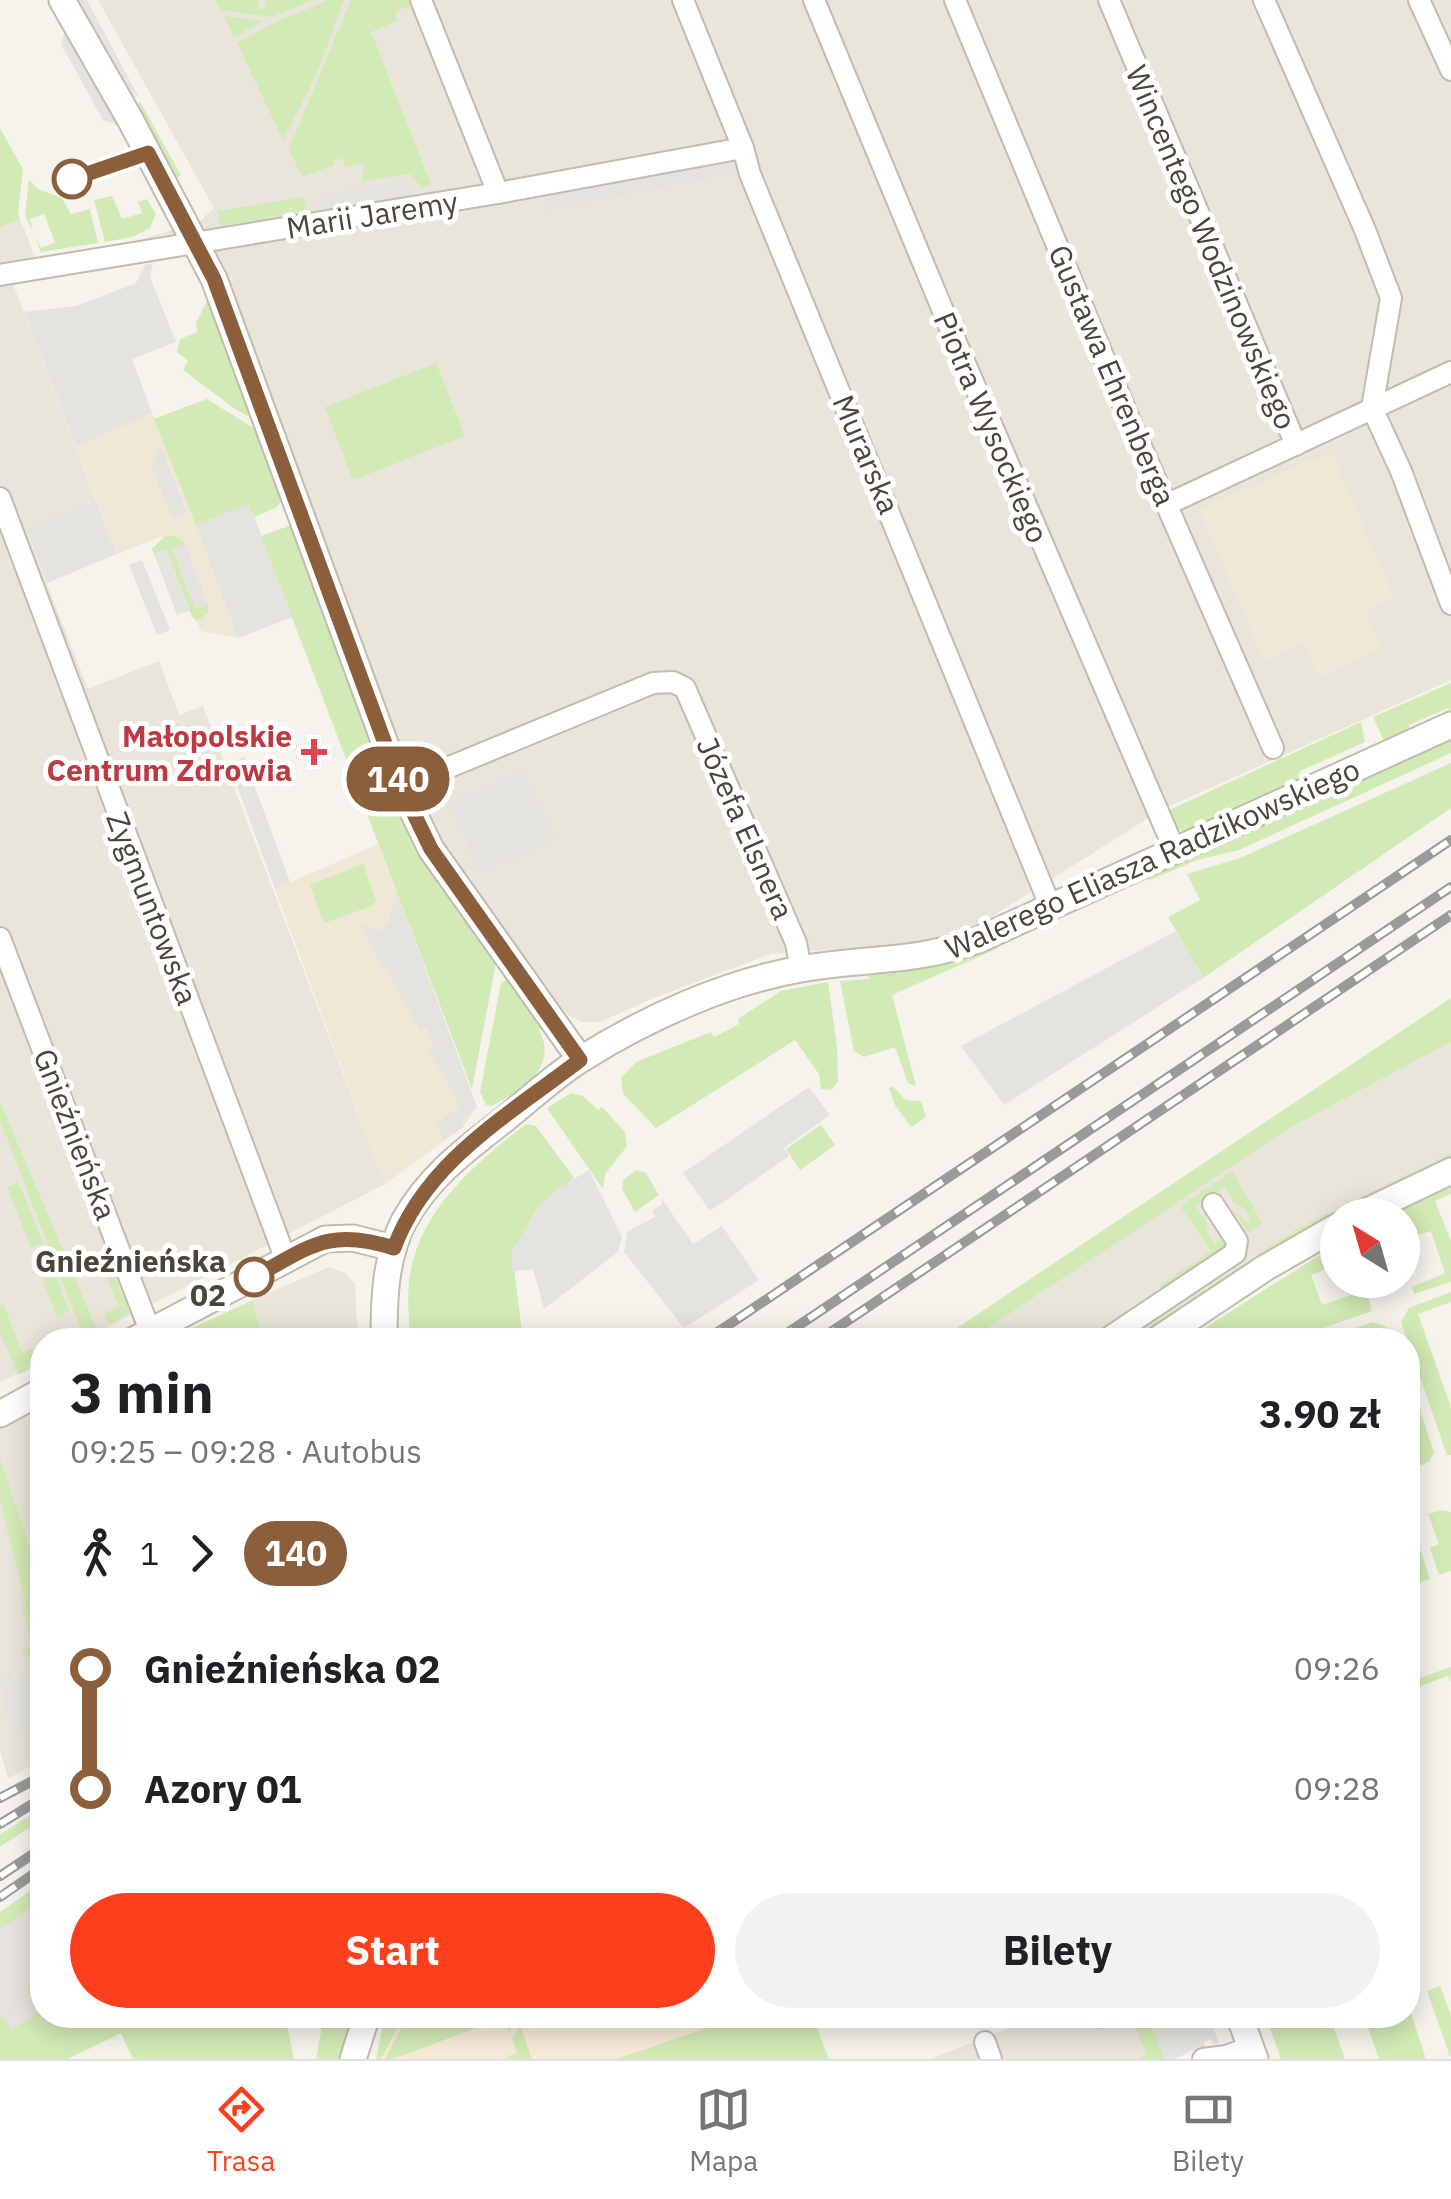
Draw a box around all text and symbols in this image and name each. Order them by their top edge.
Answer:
street label: Wincentego Wodzinowskiego [1118,59,1306,435]
unlabelled marker [53,160,91,198]
street label: Marii Jaremy [283,181,461,247]
street label: Gustawa Ehrenberga [1040,239,1186,511]
street label: Piotra Wysockiego [926,306,1058,548]
street label: Murarska [825,389,909,519]
place label: Małopolskie Centrum Zdrowia [47,716,292,789]
street label: Józefa Elsnera [688,731,804,925]
marker: Małopolskie Centrum Zdrowia [301,739,327,765]
line badge: 140 [340,746,456,812]
street label: Walerego Eliasza Radzikowskiego [939,749,1365,967]
text: 140 [366,756,430,802]
street label: Zygmuntowska [98,806,208,1010]
street label: Gnieźnieńska [26,1043,126,1225]
north arrow [1320,1198,1420,1298]
map controls [1320,1198,1420,1298]
place label: Gnieźnieńska 02 [35,1241,226,1314]
marker: Gnieźnieńska 02 [235,1258,273,1296]
text: 3 min [70,1357,214,1428]
text: 3.90 zł [1259,1389,1380,1438]
text: 09:25 – 09:28 · Autobus [70,1430,422,1472]
icon: walk [70,1526,125,1581]
icon: forward [174,1526,229,1581]
text: 140 [264,1530,327,1576]
text: 1 [140,1532,159,1574]
text: Gnieźnieńska 02 [144,1644,440,1693]
text: 09:26 [1294,1647,1380,1689]
text: Azory 01 [144,1764,302,1813]
text: 09:28 [1294,1767,1380,1809]
button: Start [70,1893,715,2008]
button: Bilety [735,1893,1380,2008]
tab: Trasa [207,2082,275,2179]
tab: Mapa [689,2082,758,2179]
tab: Bilety [1172,2082,1244,2179]

